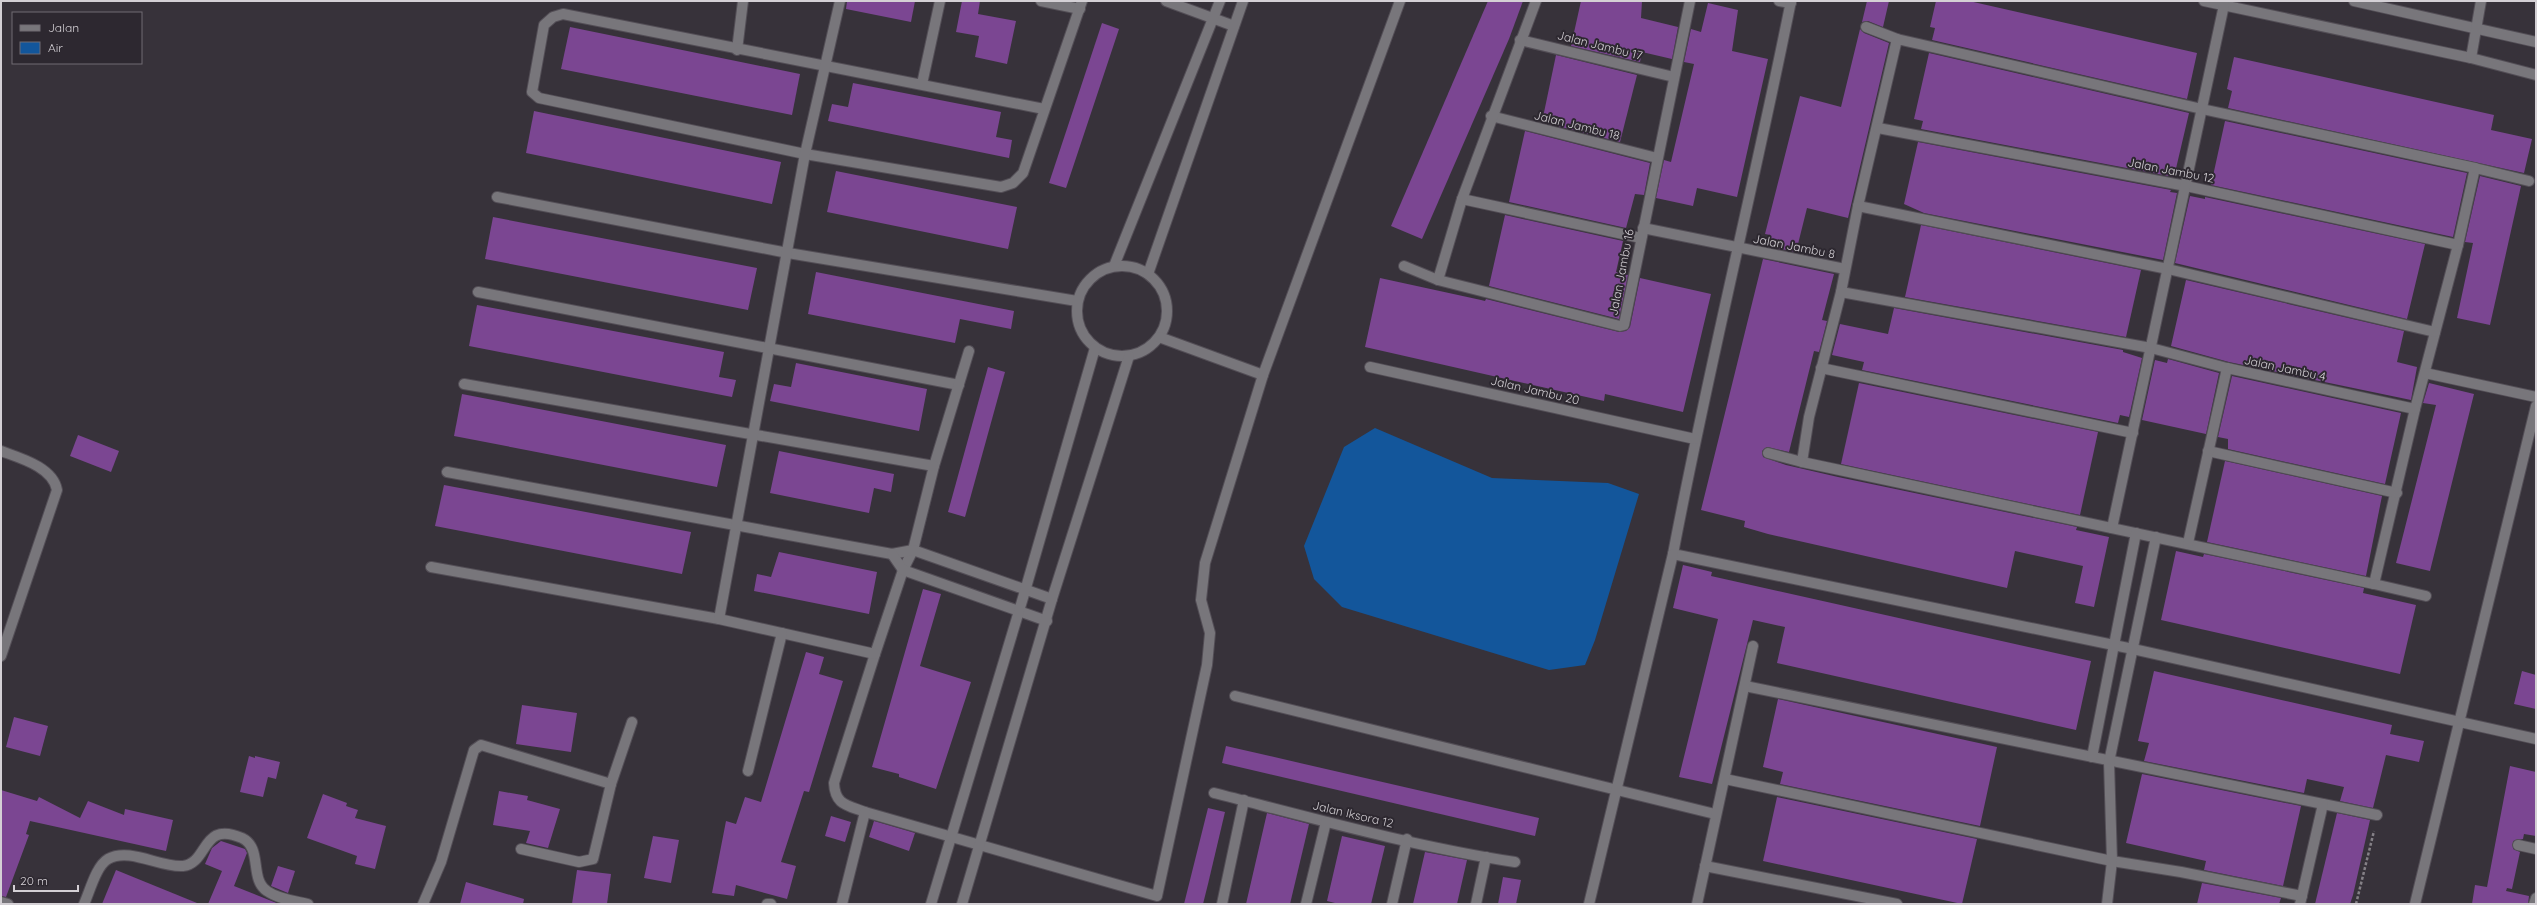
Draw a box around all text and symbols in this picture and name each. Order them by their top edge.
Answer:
legend [12,12,142,64]
text: Jalan [48,20,79,35]
street label: Jalan Jambu 17 [1556,27,1644,63]
text: Air [48,40,63,55]
street label: Jalan Jambu 18 [1533,107,1621,143]
street label: Jalan Jambu 12 [2126,154,2216,186]
street label: Jalan Jambu 16 [1605,227,1637,316]
street label: Jalan Jambu 8 [1752,231,1836,261]
street label: Jalan Jambu 4 [2243,352,2327,384]
street label: Jalan Jambu 20 [1489,372,1581,408]
street label: Jalan Iksora 12 [1311,797,1395,831]
scale bar [14,867,78,893]
text: 20 m [20,873,48,888]

